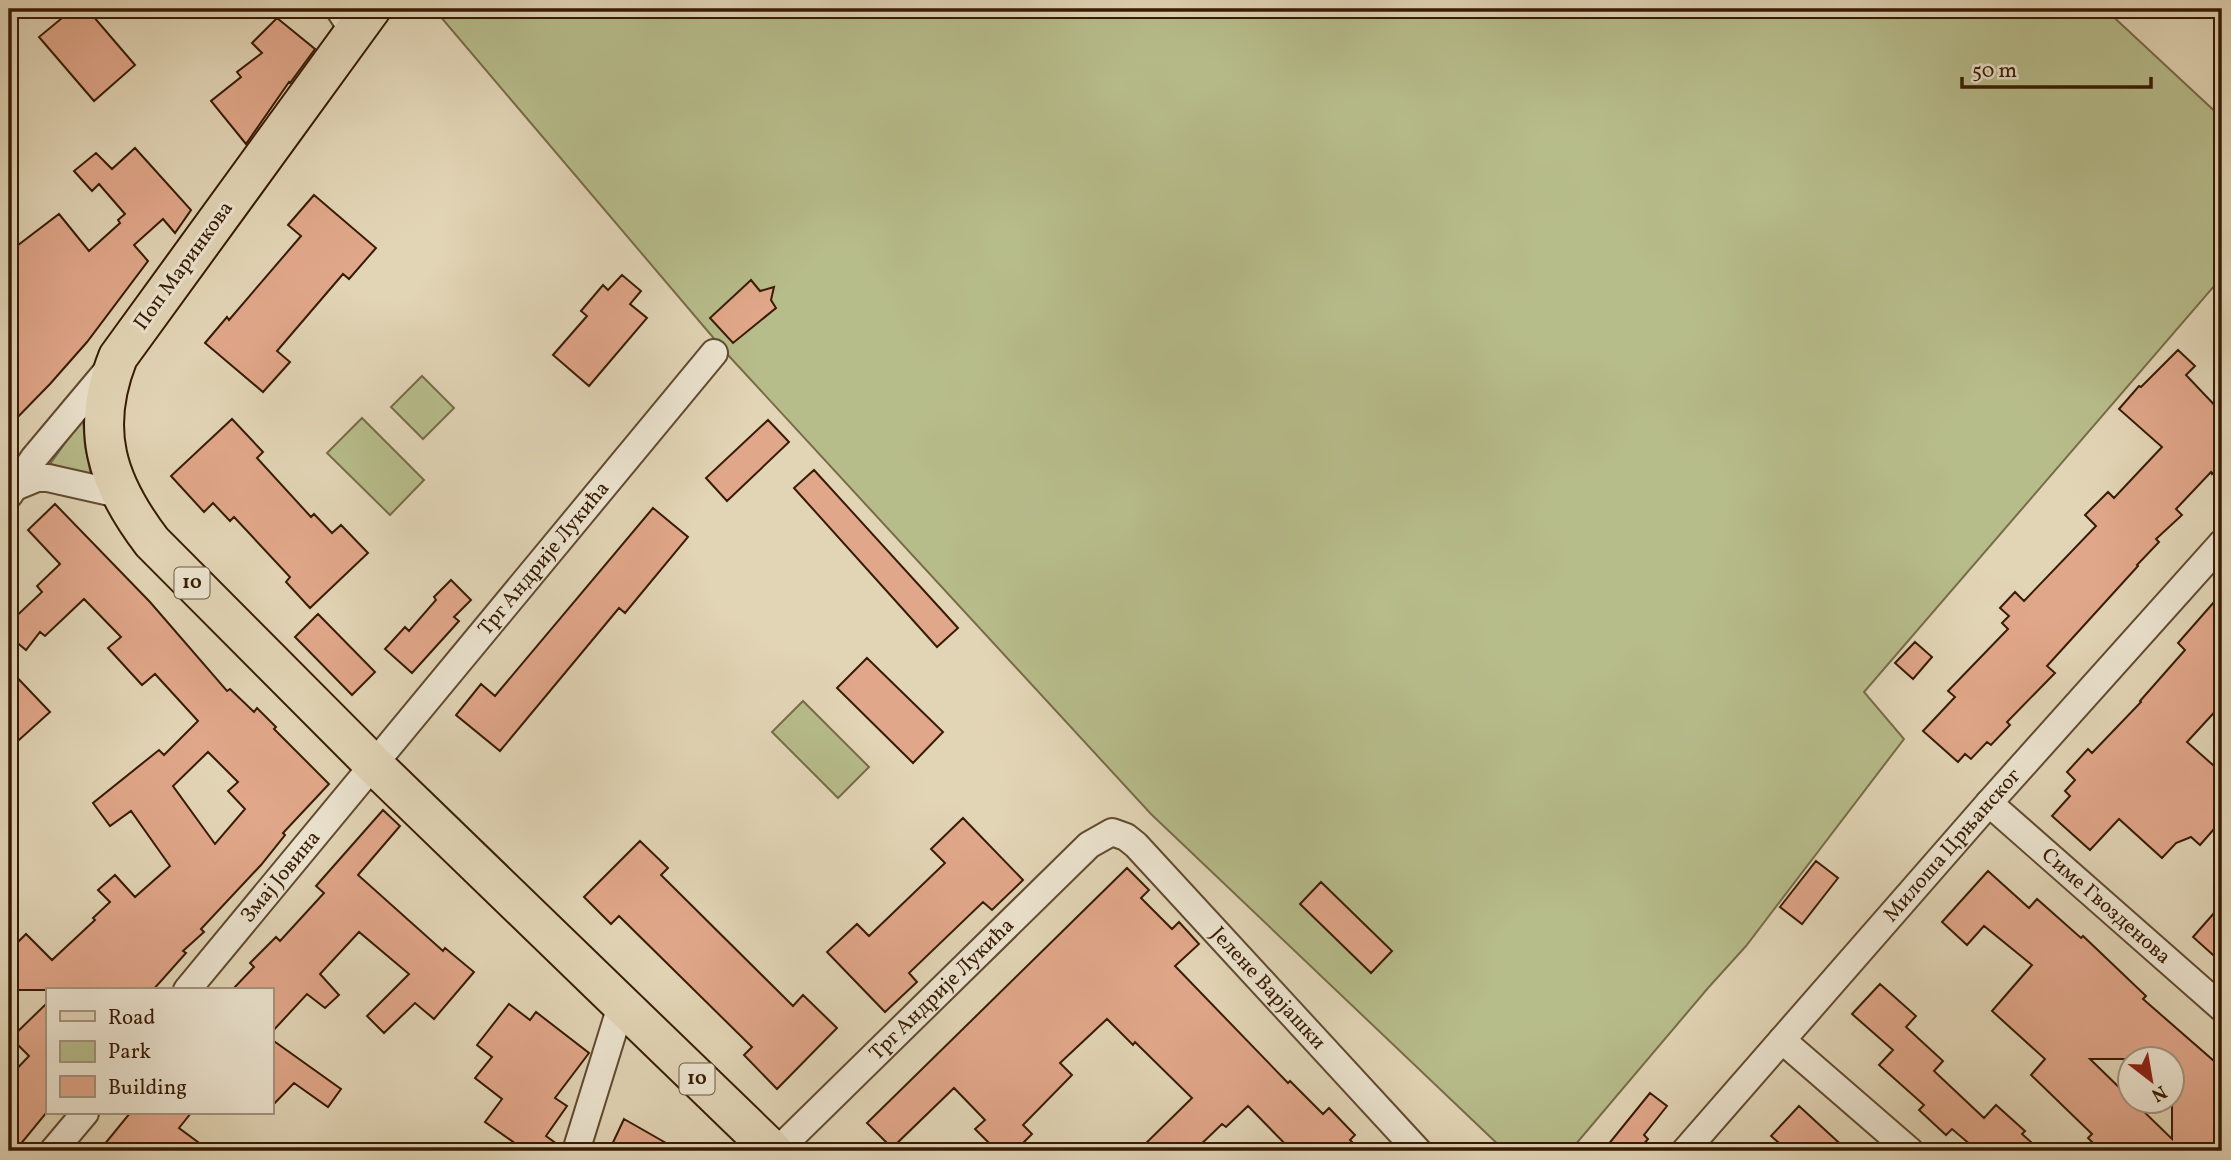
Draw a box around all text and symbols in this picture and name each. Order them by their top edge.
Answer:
scale bar [1962,46,2150,90]
text: 50 m [1972,57,2017,86]
street label: Поп Маринкова [127,195,241,337]
street label: Трг Андрије Лукића [471,475,617,642]
road number: 10 [174,568,210,598]
street label: Милоша Црњанског [1877,762,2028,928]
street label: Змај Јовина [234,824,328,929]
street label: Симе Гвозденова [2035,841,2177,971]
street label: Трг Андрије Лукића [863,911,1021,1067]
street label: Јелене Варјашки [1204,920,1332,1056]
legend [46,988,273,1114]
text: Road [108,1004,155,1033]
text: Park [108,1038,151,1067]
north arrow [2116,1044,2186,1114]
road number: 10 [680,1064,714,1094]
text: Building [108,1074,187,1103]
text: N [2146,1078,2171,1108]

